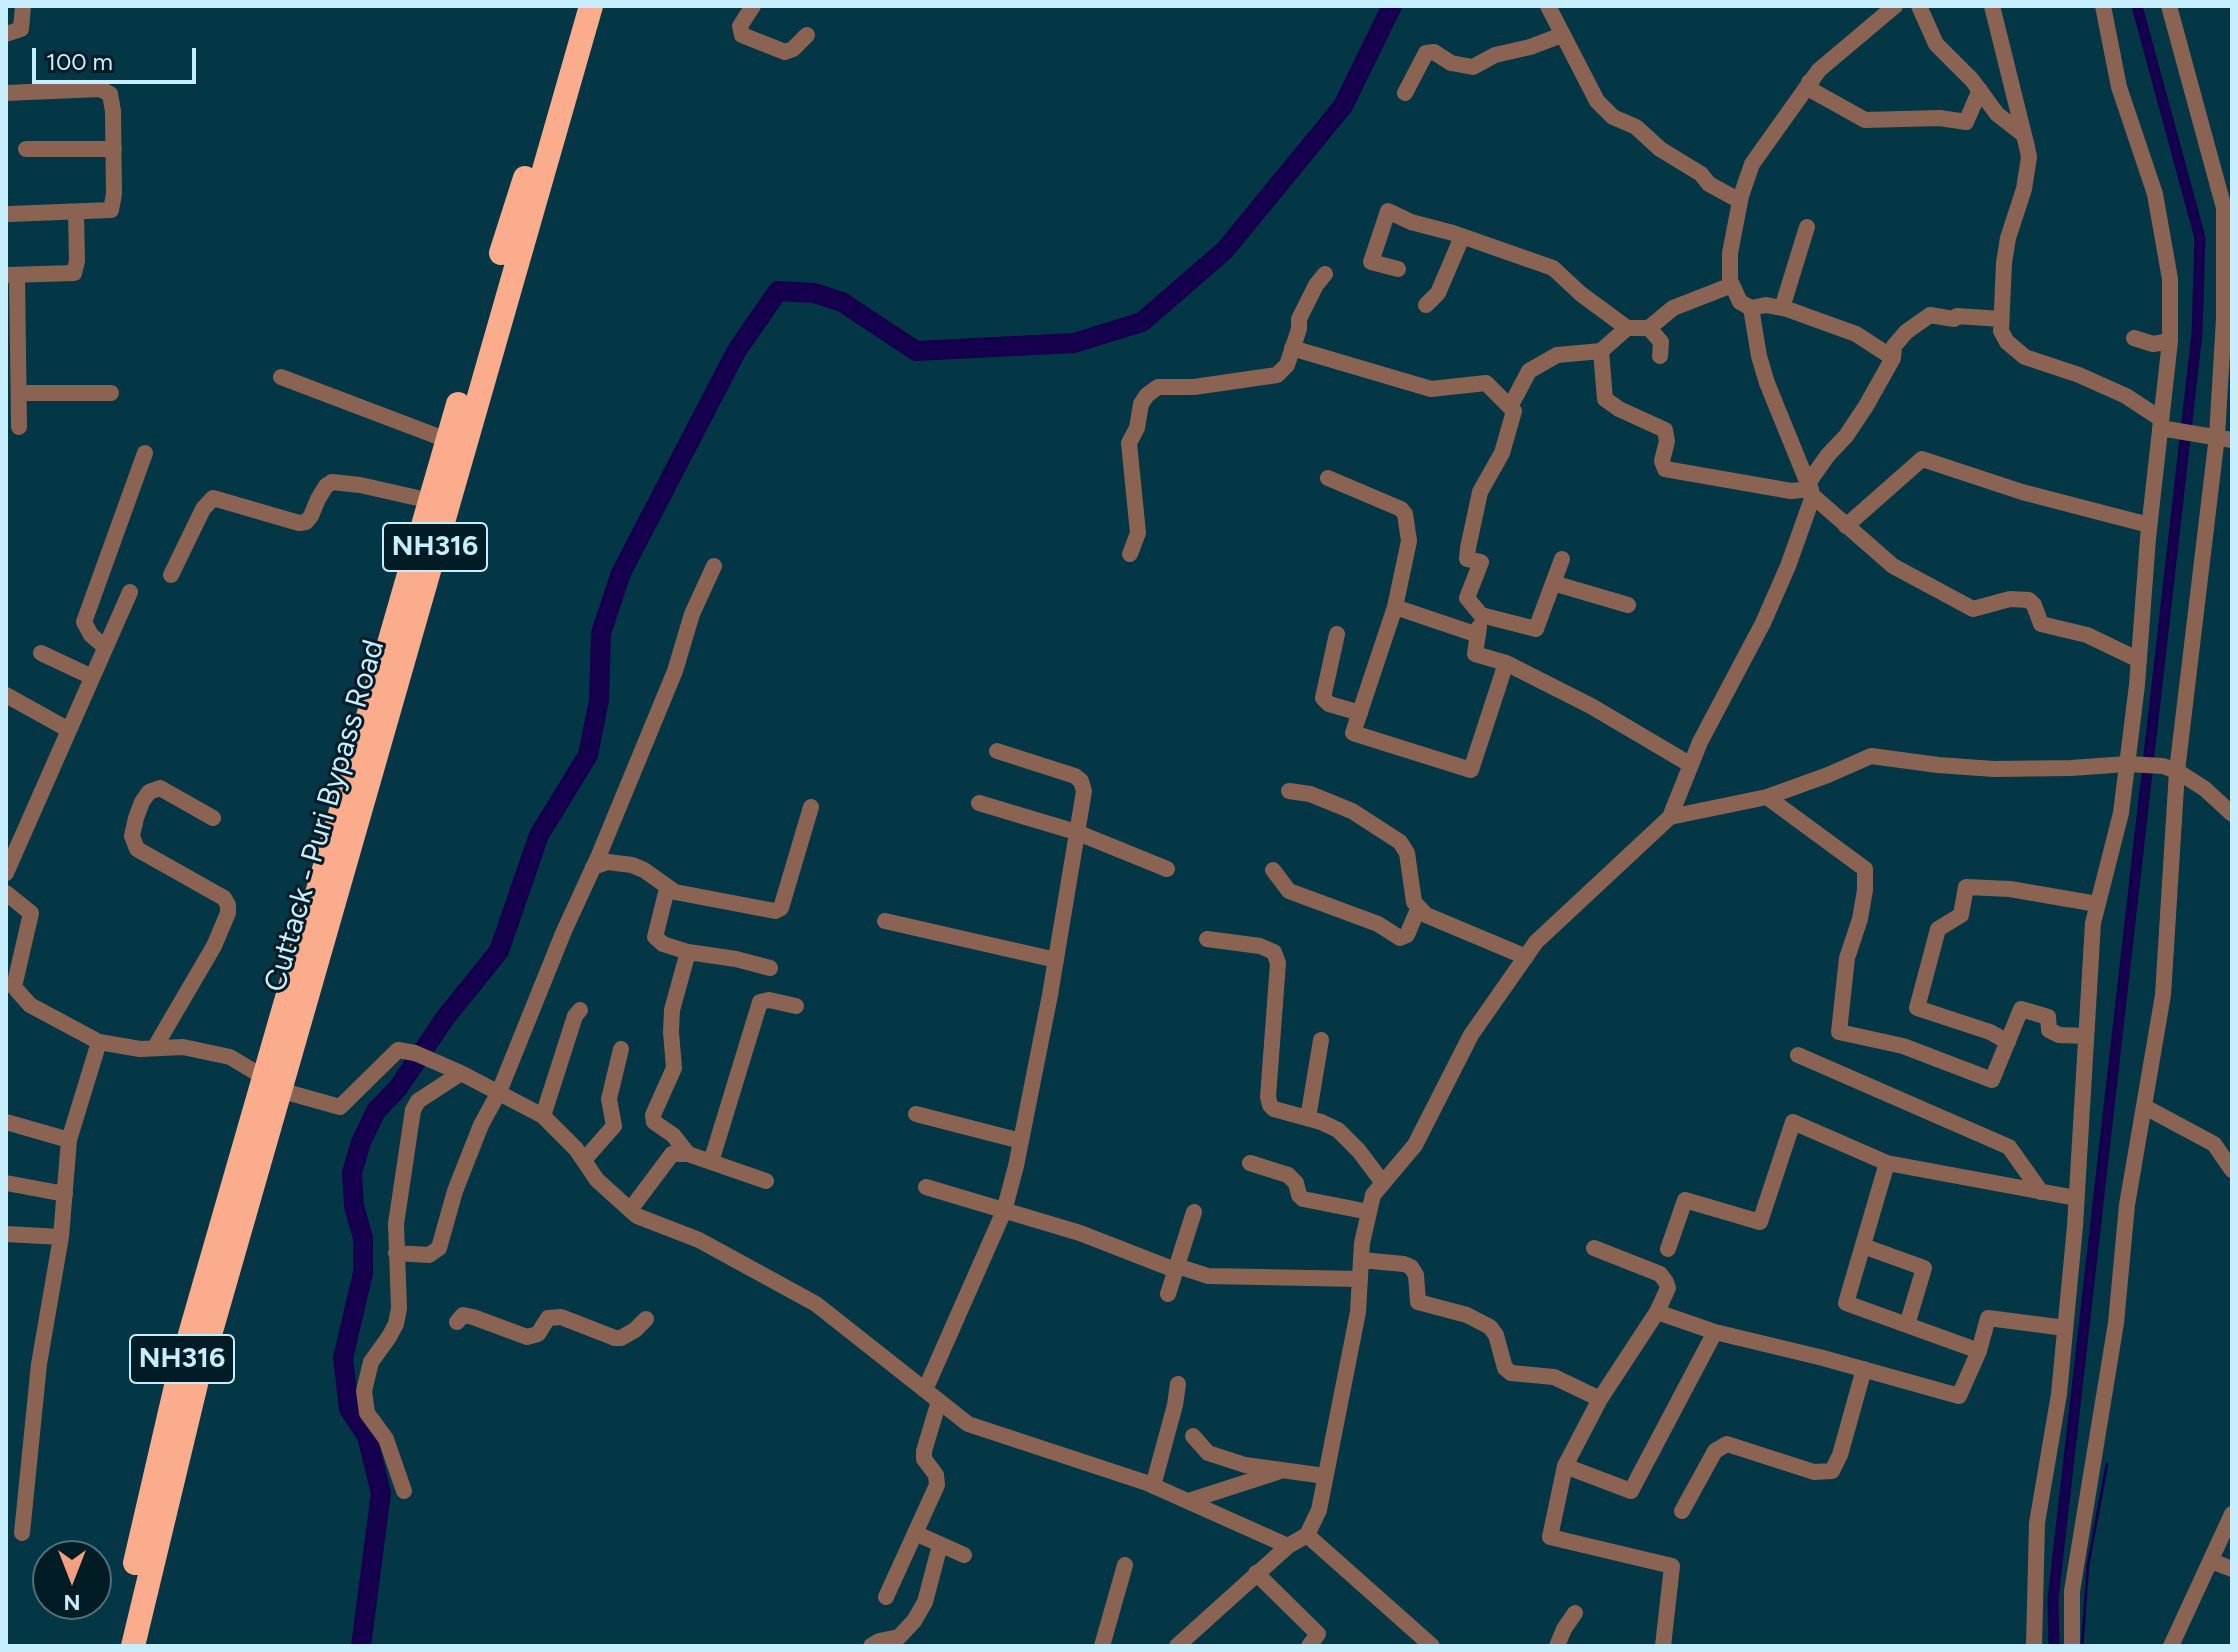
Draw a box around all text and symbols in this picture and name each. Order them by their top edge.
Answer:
scale bar [36,32,200,82]
text: 100 m [46,47,113,76]
road number: NH316 [383,523,487,571]
street label: Cuttack - Puri Bypass Road [257,636,393,996]
road number: NH316 [130,1335,234,1383]
north arrow [32,1540,112,1620]
text: N [64,1589,81,1616]

